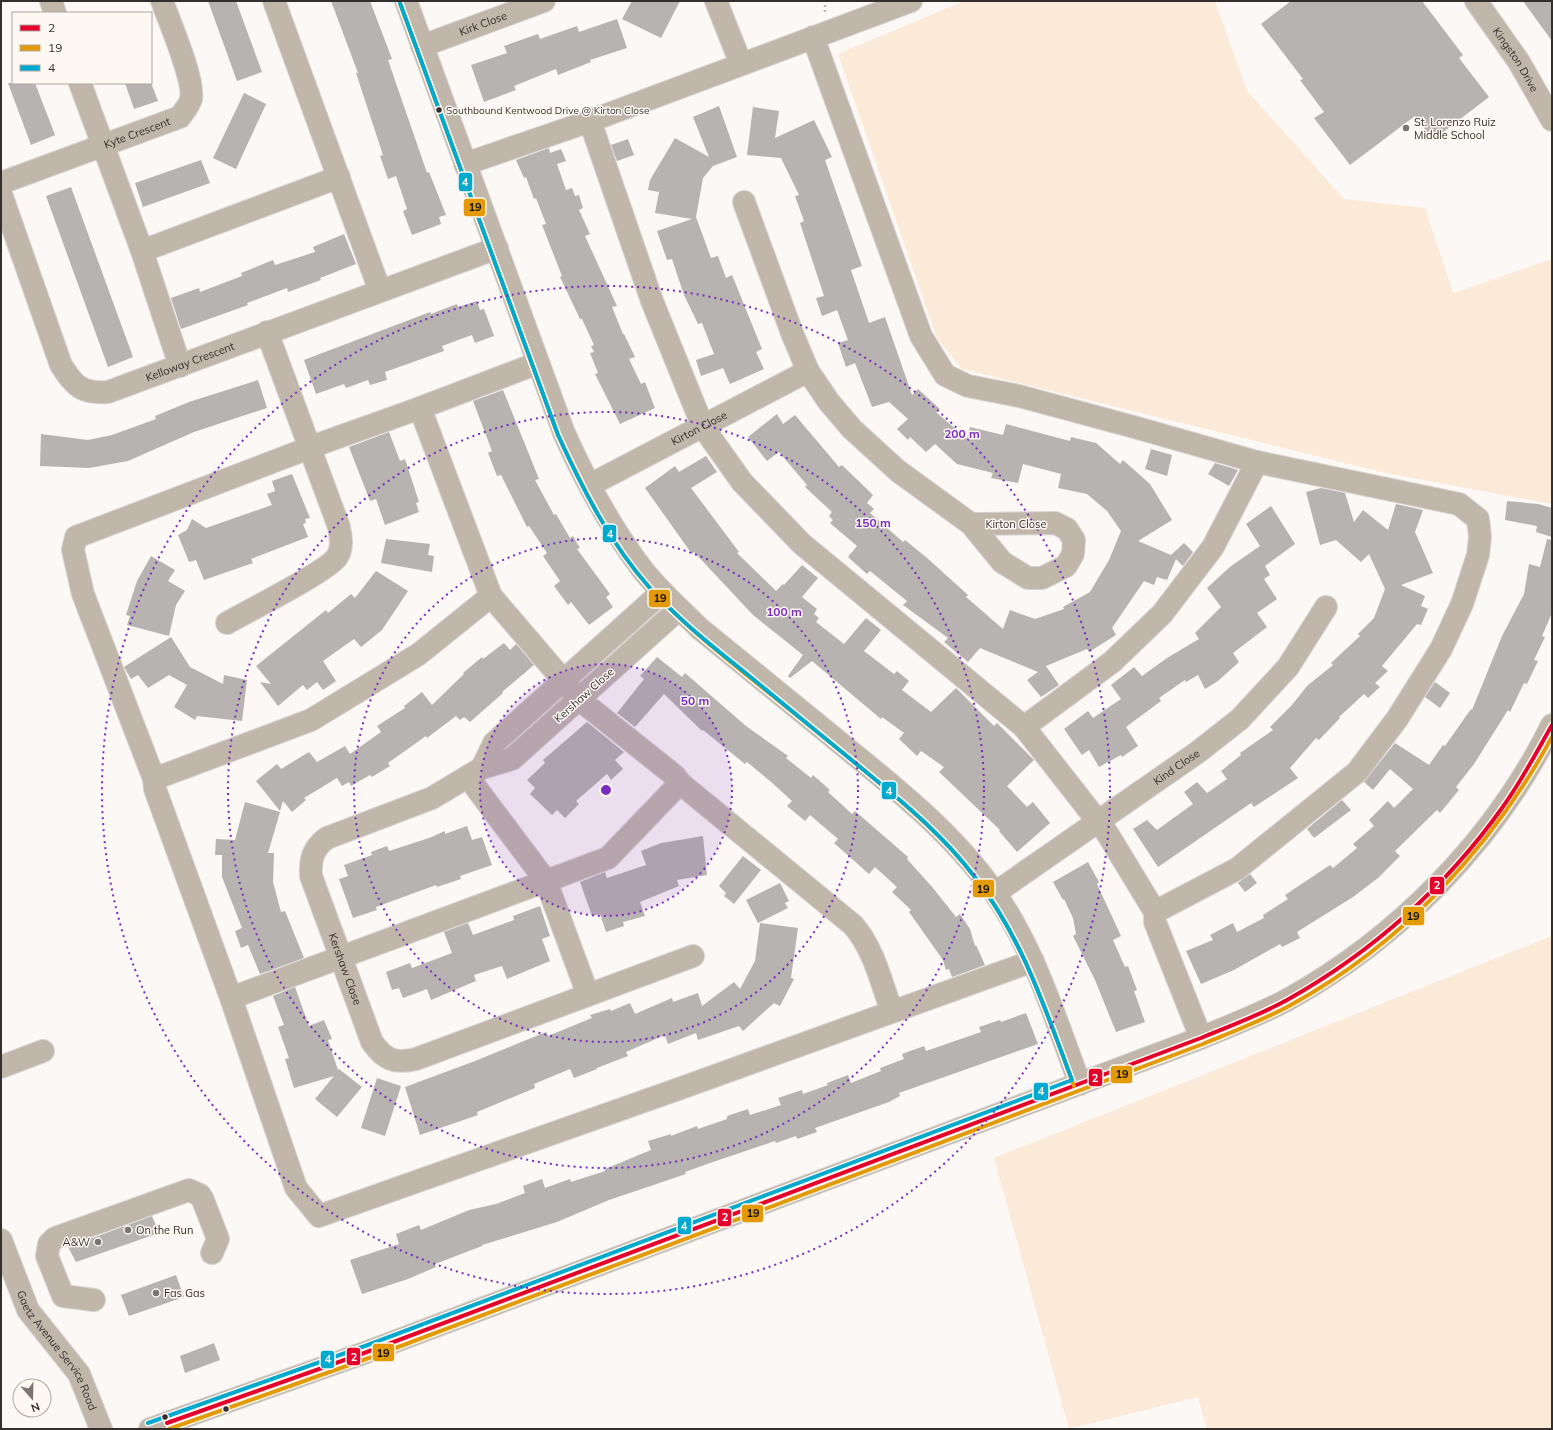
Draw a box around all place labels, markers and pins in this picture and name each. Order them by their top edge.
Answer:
place label: Southbound Kentwood Drive @ Kirton Close [446,104,649,117]
marker: Southbound Kentwood Drive @ Kirton Close [434,105,444,115]
place label: St. Lorenzo Ruiz Middle School [1414,115,1496,142]
marker: St. Lorenzo Ruiz Middle School [1401,123,1411,133]
centre of rings [599,783,613,797]
place label: On the Run [136,1223,193,1237]
marker: On the Run [123,1225,133,1235]
place label: A&W [63,1235,90,1249]
marker: A&W [93,1237,103,1247]
place label: Fas Gas [164,1286,205,1300]
marker: Fas Gas [151,1288,161,1298]
unlabelled marker [221,1404,231,1414]
unlabelled marker [160,1412,170,1422]

